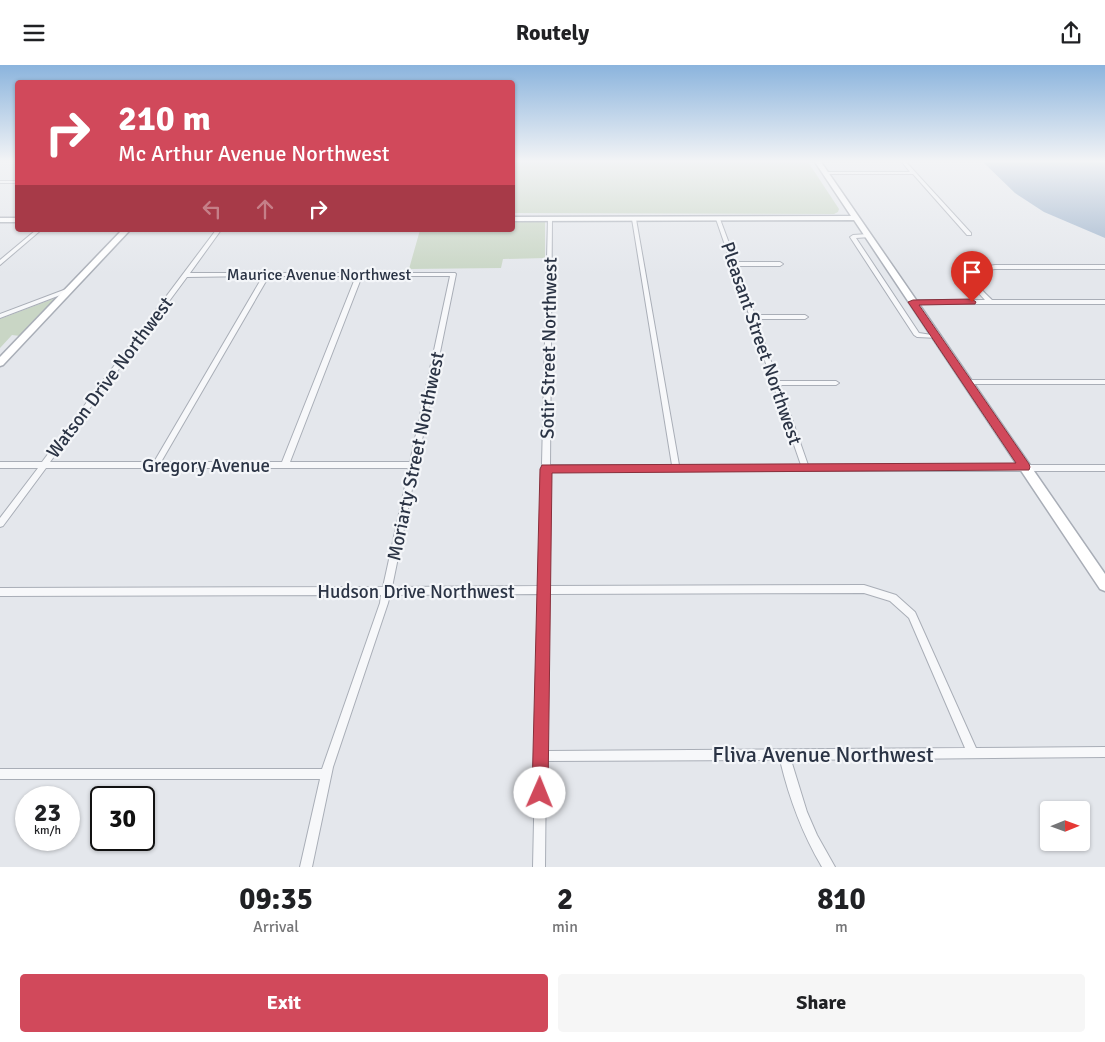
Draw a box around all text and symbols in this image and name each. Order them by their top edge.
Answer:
icon: menu [20,19,48,47]
text: Routely [516,19,589,46]
icon: share [1057,19,1085,47]
text: 210 m [118,97,211,140]
icon: right [35,100,100,165]
text: Mc Arthur Avenue Northwest [118,140,390,167]
icon: left [198,195,226,223]
icon: ahead [251,195,279,223]
icon: right [304,195,332,223]
street label: Pleasant Street Northwest [715,239,807,448]
pin [951,251,993,302]
street label: Sotir Street Northwest [535,257,563,439]
icon: arrive [958,258,986,286]
street label: Maurice Avenue Northwest [227,265,412,285]
street label: Watson Drive Northwest [41,292,179,463]
street label: Moriarty Street Northwest [382,349,450,563]
street label: Gregory Avenue [142,454,270,478]
street label: Hudson Drive Northwest [317,580,515,604]
street label: Fliva Avenue Northwest [712,741,934,768]
position arrow [513,766,565,818]
speed limit sign: 30 [90,786,155,851]
text: 23 [34,797,61,828]
north arrow [1040,801,1090,851]
map controls [1040,801,1090,851]
text: km/h [34,823,61,838]
text: 09:35 [239,881,313,918]
text: 2 [557,881,573,918]
text: 810 [817,881,866,918]
text: Arrival [253,917,299,937]
text: min [552,917,578,937]
text: m [835,917,848,937]
button: Exit [20,974,548,1032]
button: Share [558,974,1085,1032]

